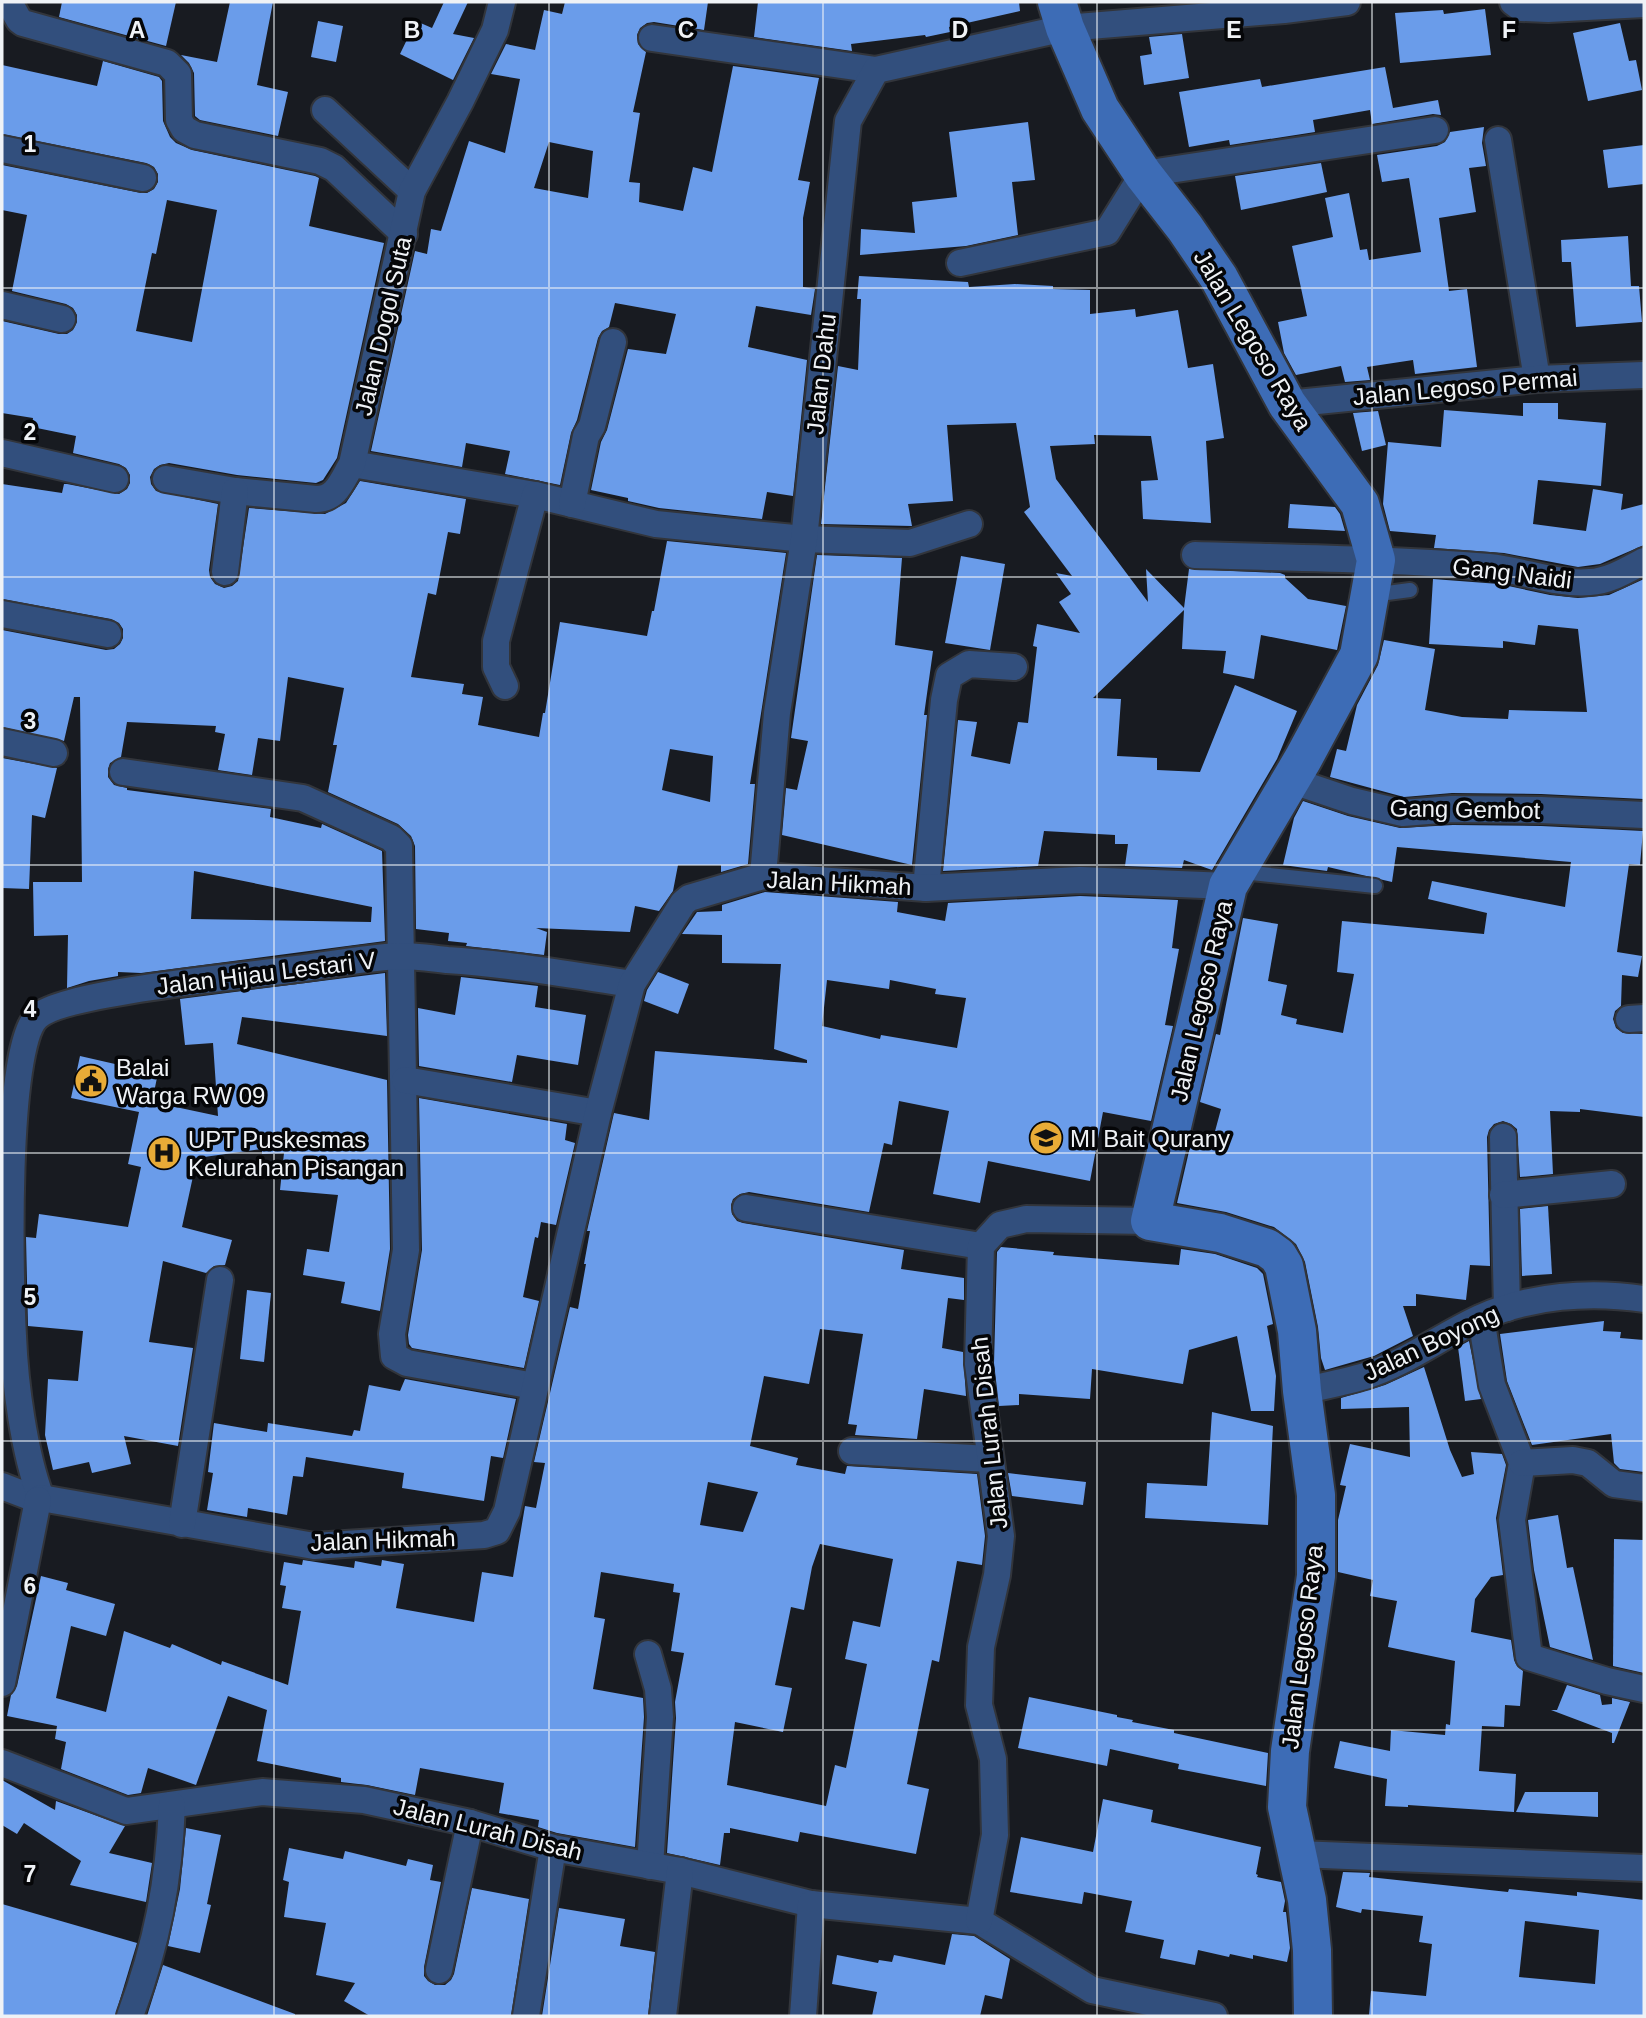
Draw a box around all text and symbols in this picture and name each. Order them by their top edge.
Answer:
text: A [129,17,145,43]
text: B [404,17,420,43]
text: C [678,17,694,43]
text: D [952,17,968,43]
text: E [1226,17,1242,43]
text: F [1502,17,1516,43]
text: 1 [24,131,37,157]
street label: Jalan Dogol Suta [349,233,417,418]
street label: Jalan Legoso Raya [1189,245,1318,436]
street label: Jalan Dahu [801,312,841,436]
street label: Jalan Legoso Permai [1352,364,1578,410]
text: 2 [24,419,36,445]
street label: Gang Naidi [1451,552,1573,594]
text: 3 [24,708,36,734]
street label: Gang Gembot [1389,794,1541,824]
street label: Jalan Hikmah [766,866,912,900]
street label: Jalan Legoso Raya [1165,897,1237,1104]
street label: Jalan Hijau Lestari V [155,946,377,1000]
text: 4 [24,996,37,1022]
place label: Balai Warga RW 09 [116,1054,265,1109]
public building icon: Balai Warga RW 09 [72,1062,110,1100]
school or university icon: MI Bait Qurany [1027,1119,1065,1157]
place label: MI Bait Qurany [1070,1125,1230,1152]
place label: UPT Puskesmas Kelurahan Pisangan [188,1126,404,1181]
hospital icon: UPT Puskesmas Kelurahan Pisangan [145,1134,183,1172]
text: 5 [24,1284,37,1310]
street label: Jalan Boyong [1359,1300,1503,1386]
street label: Jalan Lurah Disah [965,1335,1013,1531]
street label: Jalan Hikmah [310,1524,456,1556]
street label: Jalan Legoso Raya [1276,1543,1328,1751]
text: 6 [24,1573,36,1599]
street label: Jalan Lurah Disah [391,1793,585,1865]
text: 7 [24,1861,36,1887]

